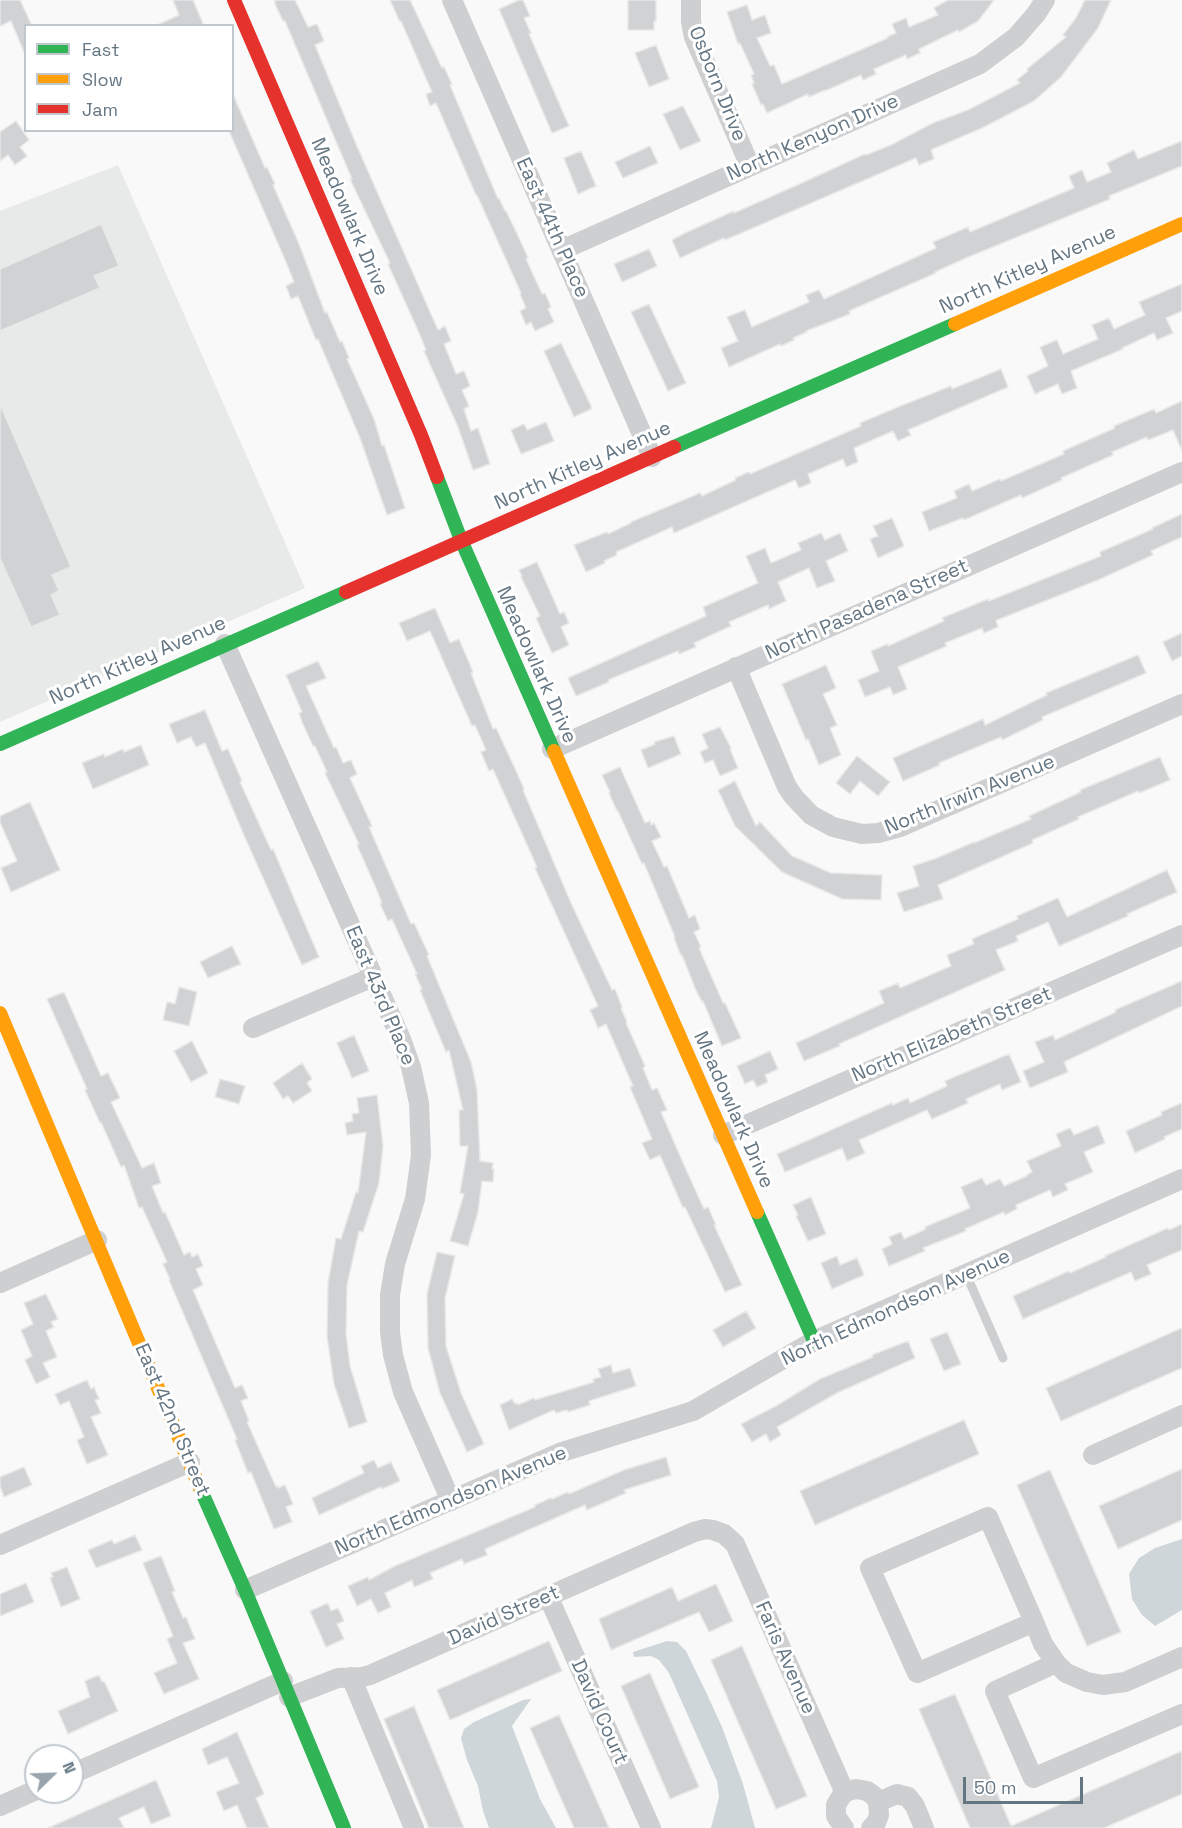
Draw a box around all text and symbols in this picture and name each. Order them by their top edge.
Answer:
street label: Osborn Drive [683,23,751,145]
legend [24,24,234,132]
text: Fast [82,38,119,61]
text: Slow [82,68,123,91]
street label: North Kenyon Drive [723,89,903,187]
text: Jam [82,98,118,121]
street label: Meadowlark Drive [305,134,393,300]
street label: East 44th Place [510,154,594,302]
street label: North Kitley Avenue [936,220,1120,320]
street label: North Kitley Avenue [491,416,675,516]
street label: North Pasadena Street [762,554,972,666]
street label: Meadowlark Drive [491,583,581,747]
street label: North Kitley Avenue [46,611,230,711]
street label: North Irwin Avenue [882,750,1058,840]
street label: East 43rd Place [340,923,420,1069]
street label: North Elizabeth Street [848,982,1056,1088]
street label: Meadowlark Drive [688,1028,778,1192]
street label: North Edmondson Avenue [778,1244,1014,1372]
street label: East 42nd Street [129,1340,215,1500]
street label: North Edmondson Avenue [331,1441,571,1561]
street label: David Street [445,1581,563,1651]
street label: Faris Avenue [749,1598,821,1718]
street label: David Court [565,1656,633,1768]
north arrow [24,1744,84,1804]
text: N [57,1759,81,1777]
scale bar [966,1765,1086,1803]
text: 50 m [974,1776,1016,1799]

